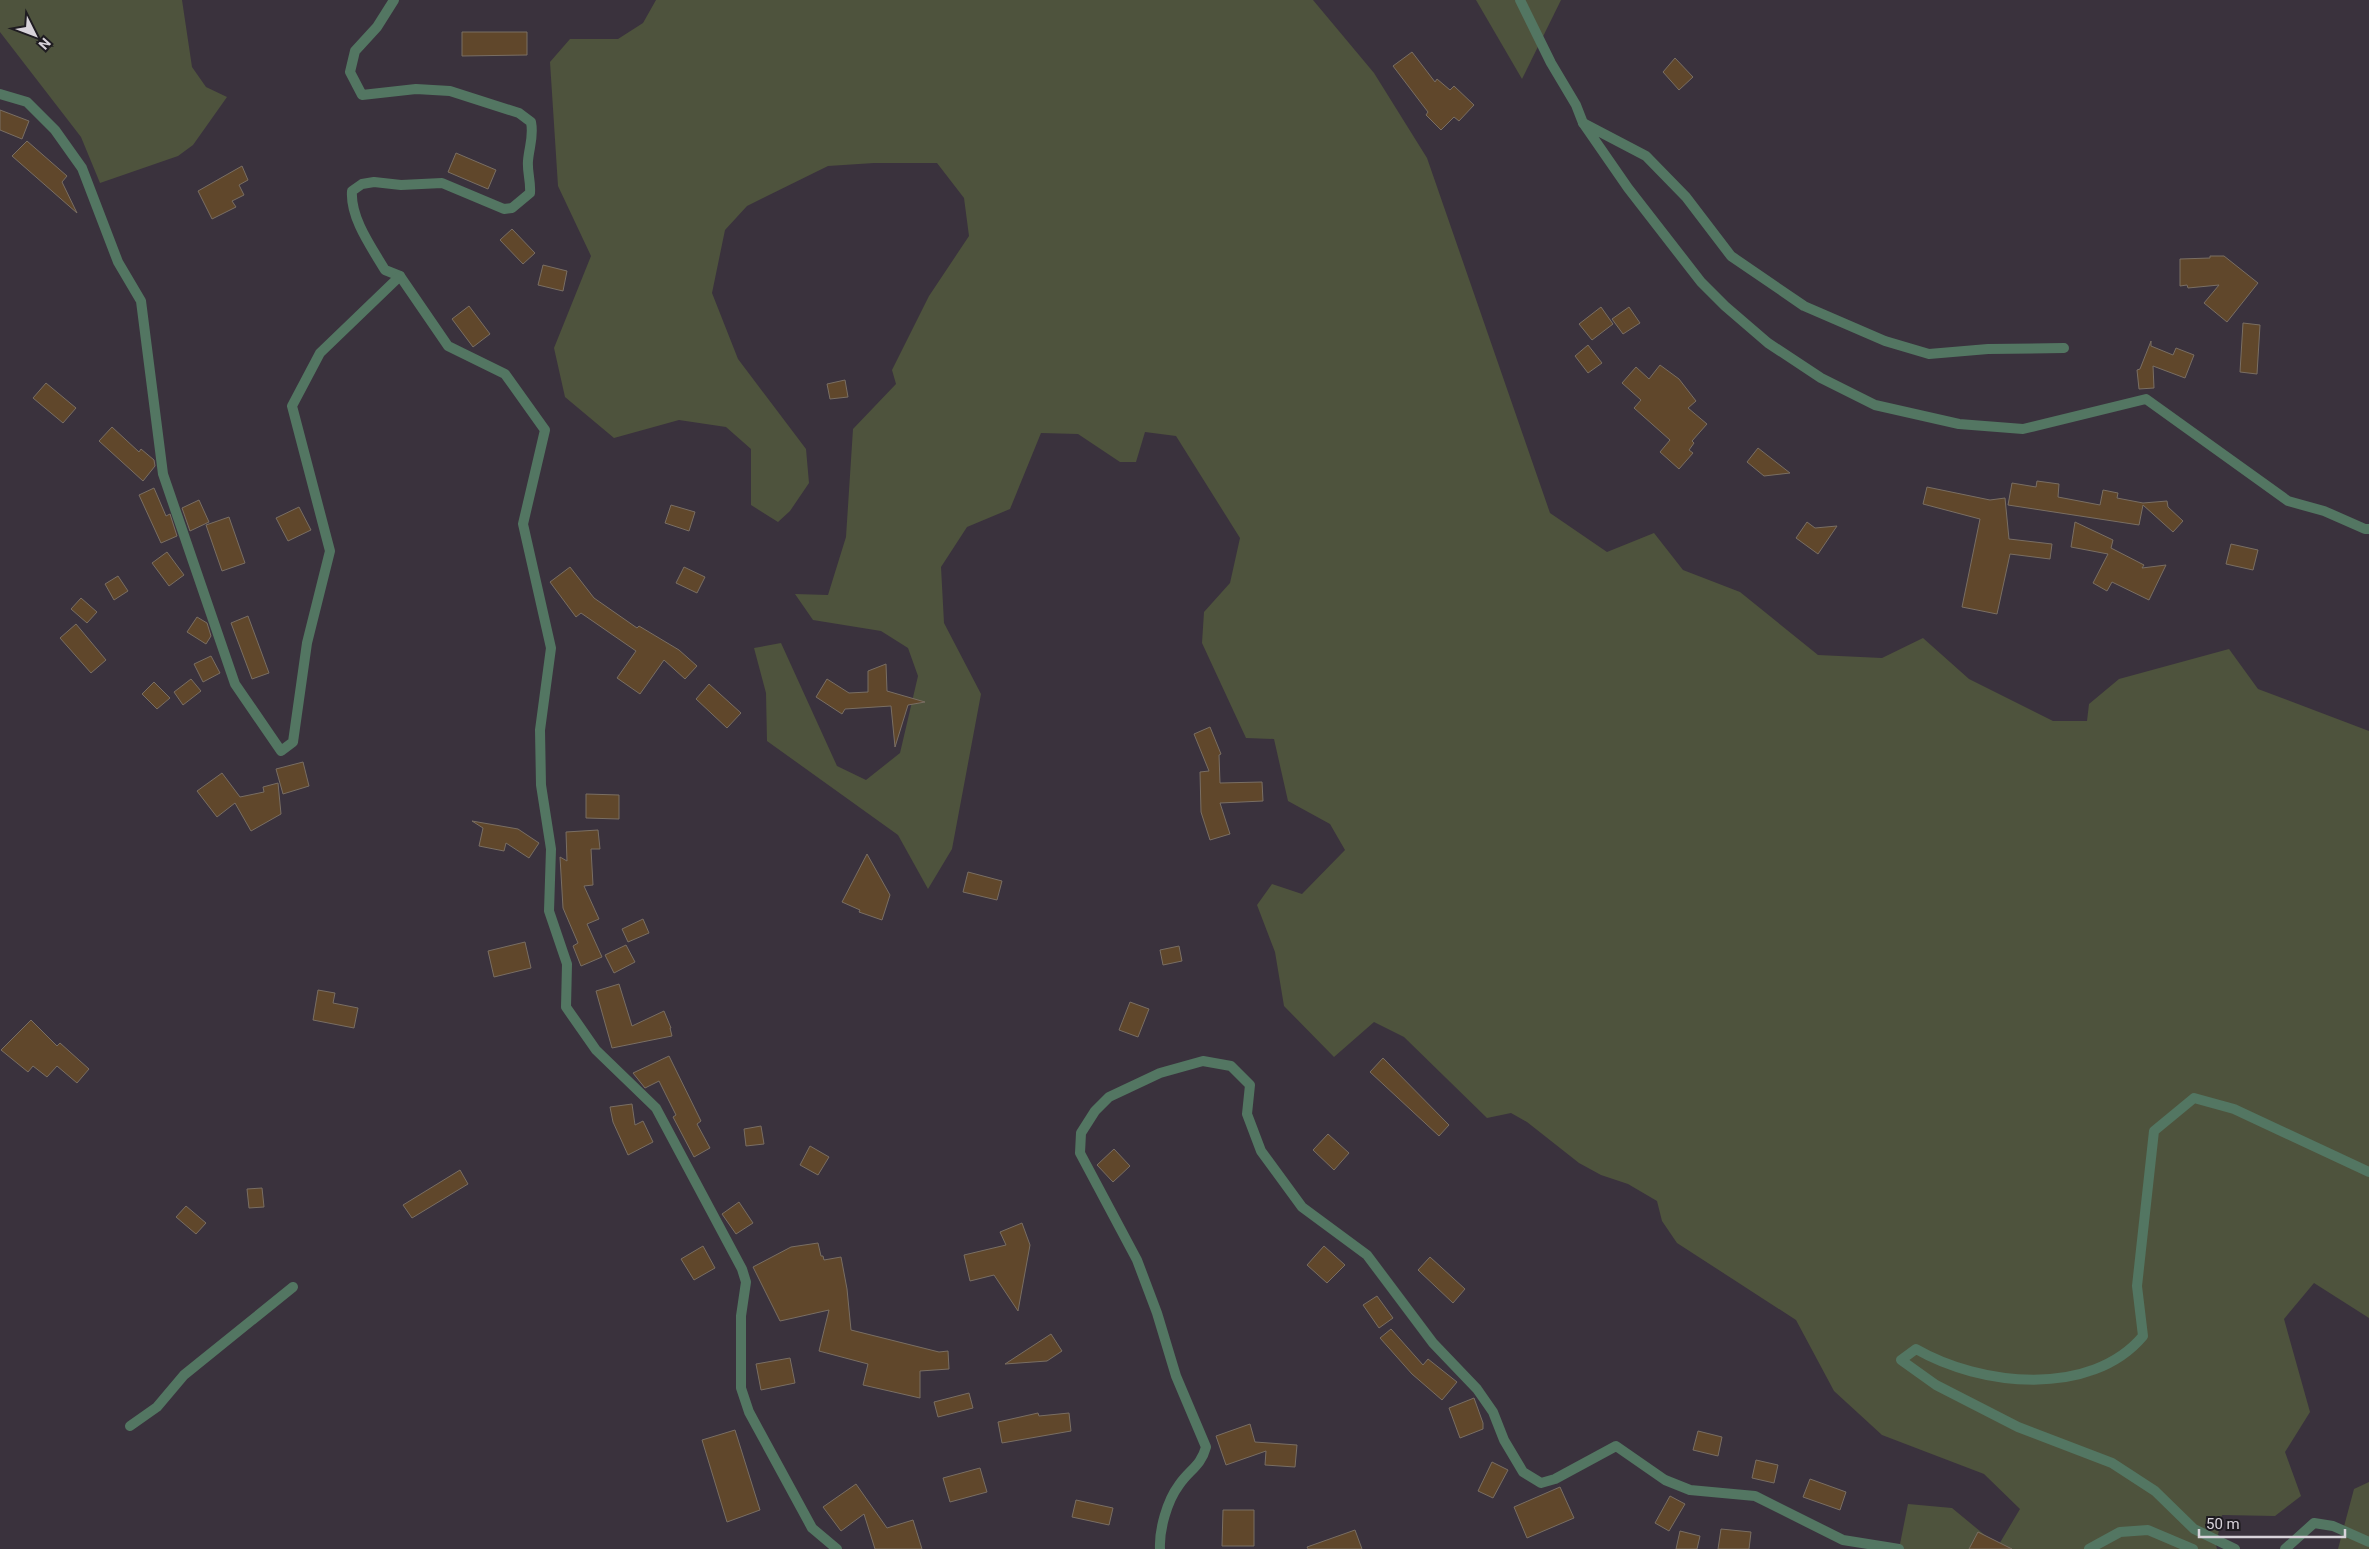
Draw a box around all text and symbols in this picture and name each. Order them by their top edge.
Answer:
north arrow [10,10,60,60]
text: N [35,35,54,53]
scale bar [2199,1506,2345,1538]
text: 50 m [2206,1515,2240,1533]

